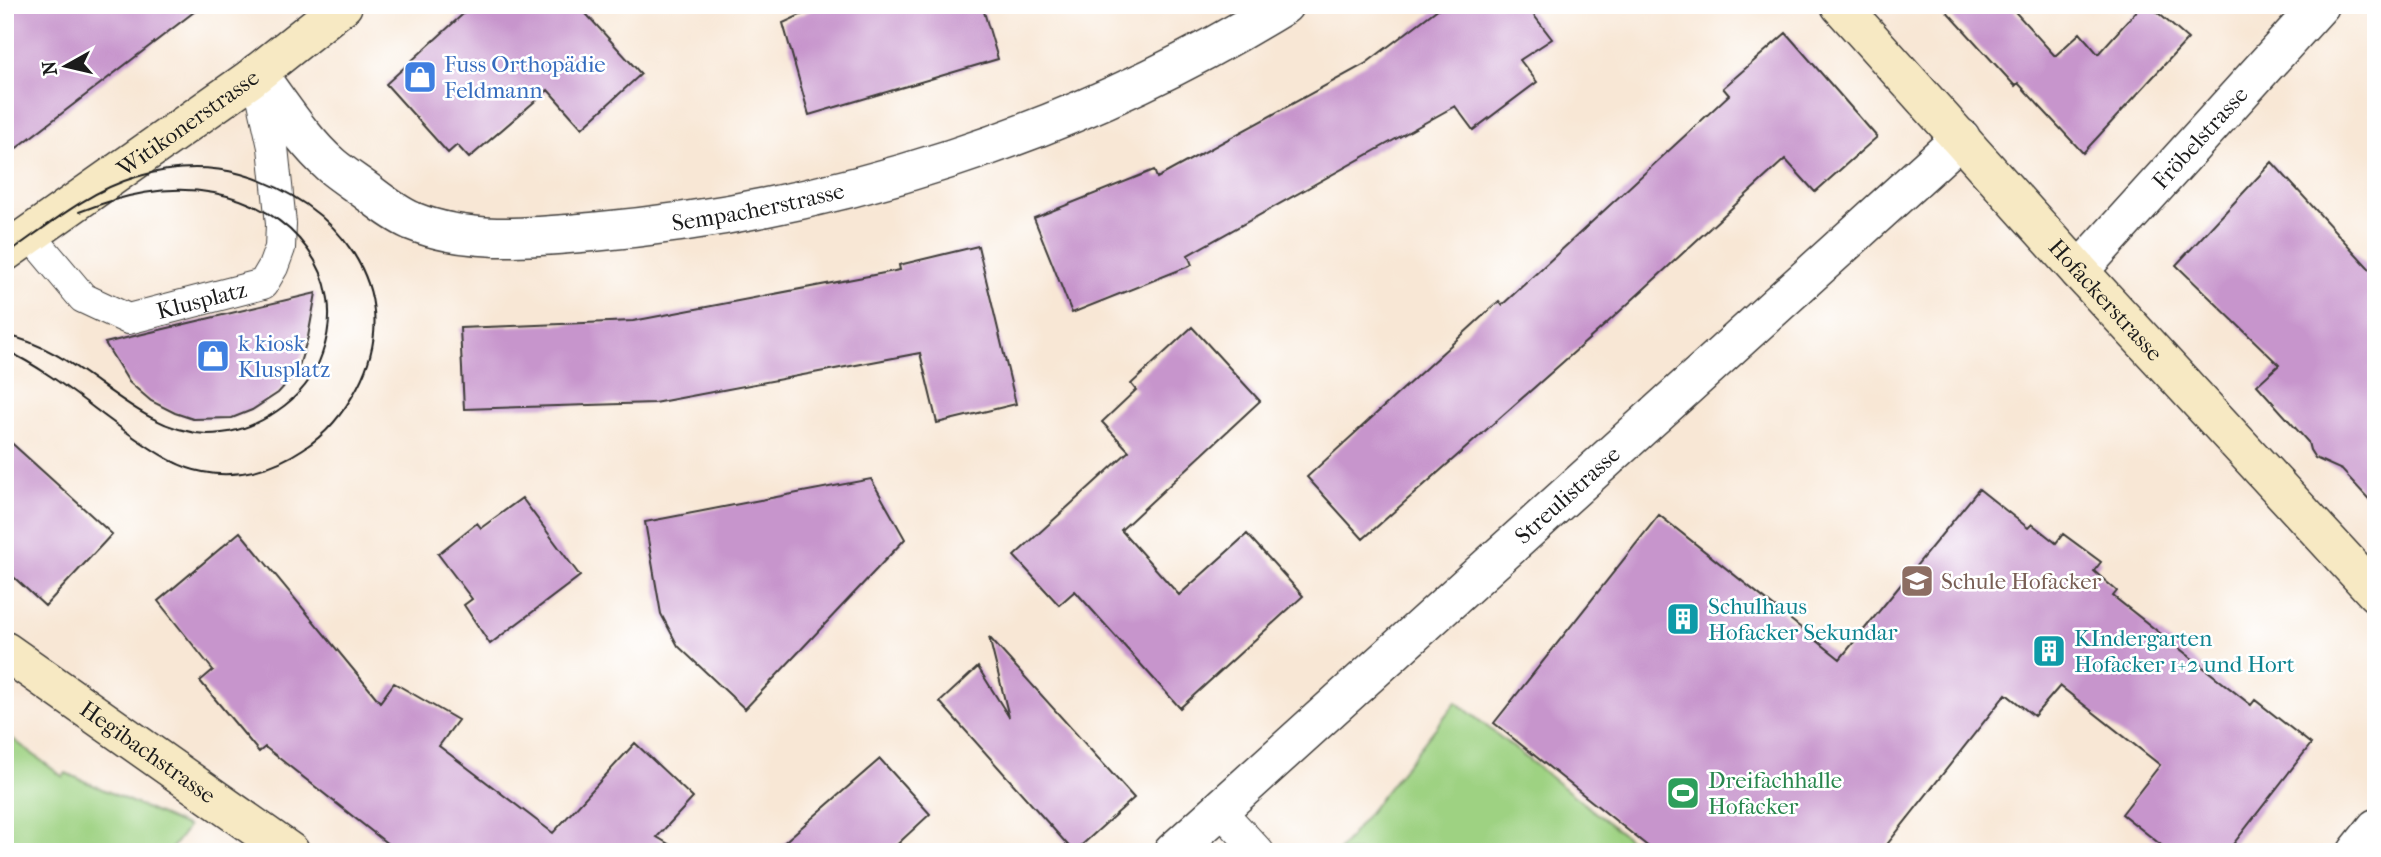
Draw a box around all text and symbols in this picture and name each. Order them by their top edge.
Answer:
north arrow [32,32,102,102]
place label: Fuss Orthopädie Feldmann [444,51,606,104]
shop icon: Fuss Orthopädie Feldmann [401,58,439,96]
text: N [38,59,62,77]
street label: Witikonerstrasse [111,64,264,183]
street label: Fröbelstrasse [2147,81,2253,194]
street label: Sempacherstrasse [670,177,847,236]
street label: Hofackerstrasse [2043,233,2169,366]
street label: Klusplatz [154,275,250,325]
place label: k kiosk Klusplatz [238,330,330,383]
shop icon: k kiosk Klusplatz [194,337,232,375]
street label: Streulistrasse [1509,440,1626,549]
school or university icon: Schule Hofacker [1898,562,1936,600]
place label: Schule Hofacker [1941,568,2102,595]
place label: Schulhaus Hofacker Sekundar [1708,593,1898,646]
building icon: Schulhaus Hofacker Sekundar [1664,600,1702,638]
place label: KIndergarten Hofacker 1+2 und Hort [2074,625,2295,678]
building icon: KIndergarten Hofacker 1+2 und Hort [2030,632,2068,670]
street label: Hegibachstrasse [75,695,221,809]
place label: Dreifachhalle Hofacker [1708,767,1842,820]
sports icon: Dreifachhalle Hofacker [1664,774,1702,812]

